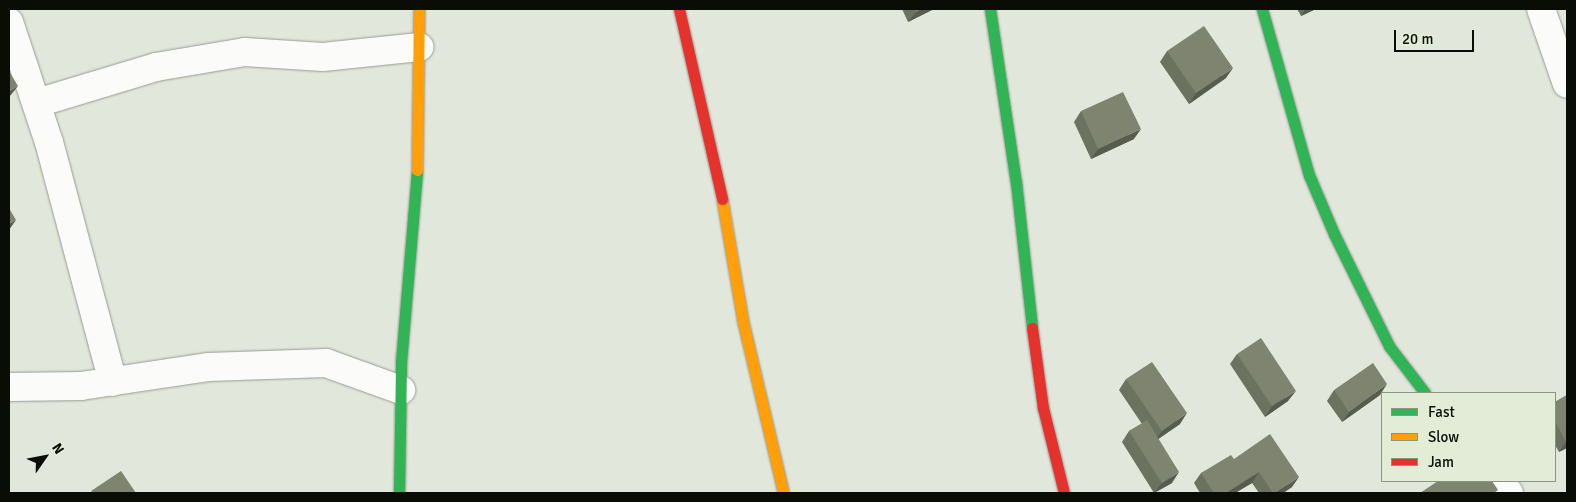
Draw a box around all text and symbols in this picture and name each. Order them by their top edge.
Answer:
scale bar [1396,20,1476,52]
text: 20 m [1402,30,1433,48]
legend [1381,392,1556,482]
text: Fast [1428,403,1455,421]
text: Slow [1428,428,1459,446]
north arrow [20,432,70,482]
text: N [48,440,68,457]
text: Jam [1428,453,1454,471]

